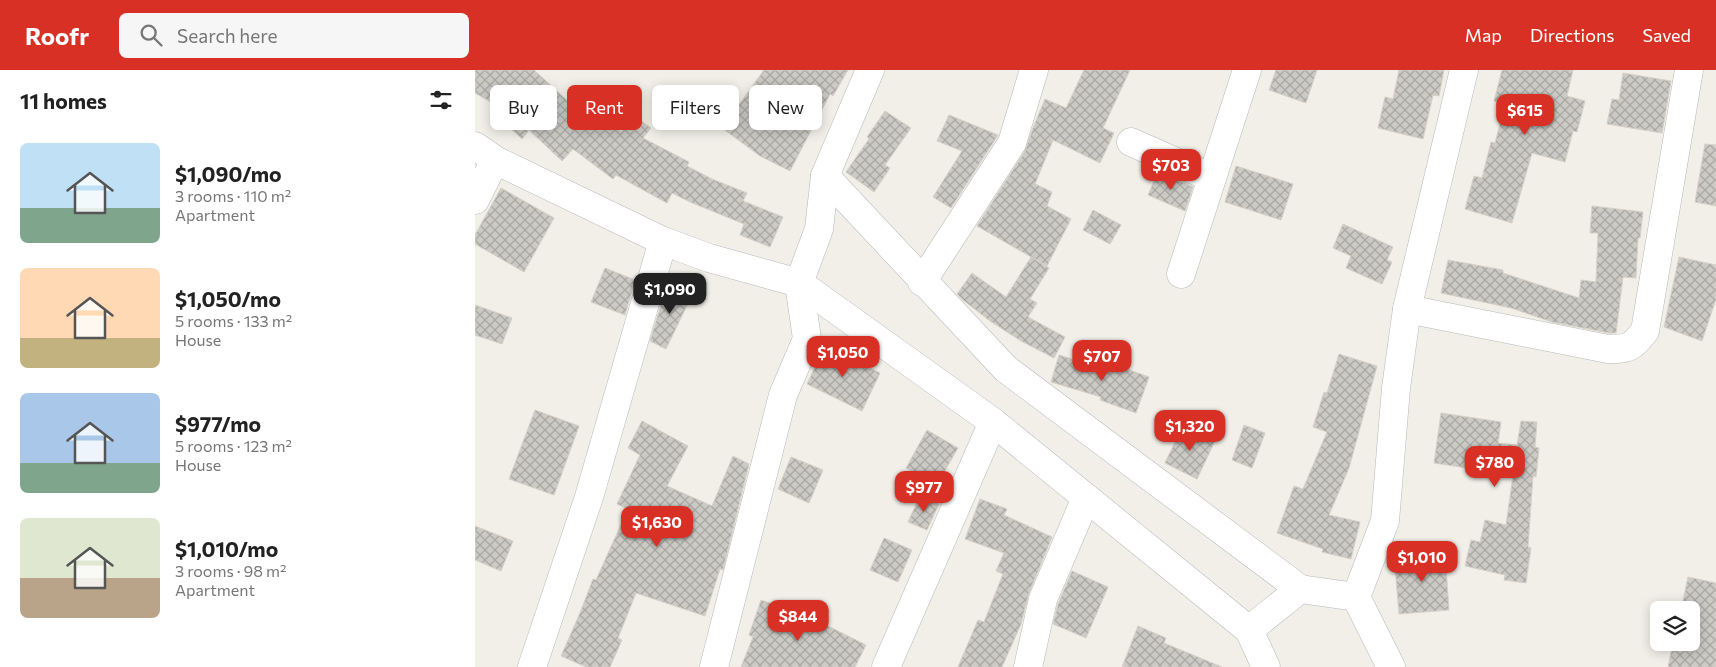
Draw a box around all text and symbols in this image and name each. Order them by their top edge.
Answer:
search box [119,13,469,58]
text: Roofr [25,21,89,50]
icon: search [137,21,165,49]
text: Search here [177,24,278,47]
text: Map [1465,24,1502,46]
text: Directions [1530,24,1614,46]
text: Saved [1642,24,1691,46]
chip: Buy [490,85,557,130]
chip: Rent [567,85,642,130]
chip: Filters [652,85,739,130]
chip: New [749,85,822,130]
icon: filters [427,86,455,114]
text: 11 homes [20,88,107,113]
pin: $615 [1495,93,1555,136]
text: $615 [1507,100,1543,119]
pin: $703 [1141,148,1201,191]
text: $703 [1152,155,1190,174]
text: $1,090/mo [175,161,282,186]
icon: home [60,163,120,223]
text: 3 rooms · 110 m² [175,186,291,205]
text: Apartment [175,205,255,224]
pin: $1,090 [629,272,711,315]
text: $1,090 [644,279,696,298]
text: $1,050/mo [175,286,281,311]
icon: home [60,288,120,348]
text: 5 rooms · 133 m² [175,311,292,330]
text: House [175,330,221,349]
pin: $1,050 [802,336,884,378]
pin: $707 [1072,340,1132,382]
text: $1,050 [818,342,868,361]
text: $707 [1083,346,1121,365]
pin: $1,320 [1149,410,1231,452]
text: $977/mo [175,411,261,436]
icon: home [60,413,120,473]
text: $1,320 [1165,416,1215,435]
text: 5 rooms · 123 m² [175,436,292,455]
pin: $780 [1465,446,1525,488]
text: $780 [1476,452,1514,471]
text: House [175,455,221,474]
pin: $977 [894,470,954,513]
text: $977 [906,477,942,496]
pin: $1,630 [616,506,698,548]
text: $1,630 [632,512,682,531]
text: $1,010/mo [175,536,278,561]
icon: home [60,538,120,598]
pin: $1,010 [1381,540,1463,583]
text: $1,010 [1398,547,1446,566]
text: 3 rooms · 98 m² [175,561,286,580]
text: Apartment [175,580,255,599]
pin: $844 [768,600,828,642]
map controls [1650,601,1700,651]
button: layers [1650,601,1700,651]
text: $844 [779,606,817,625]

